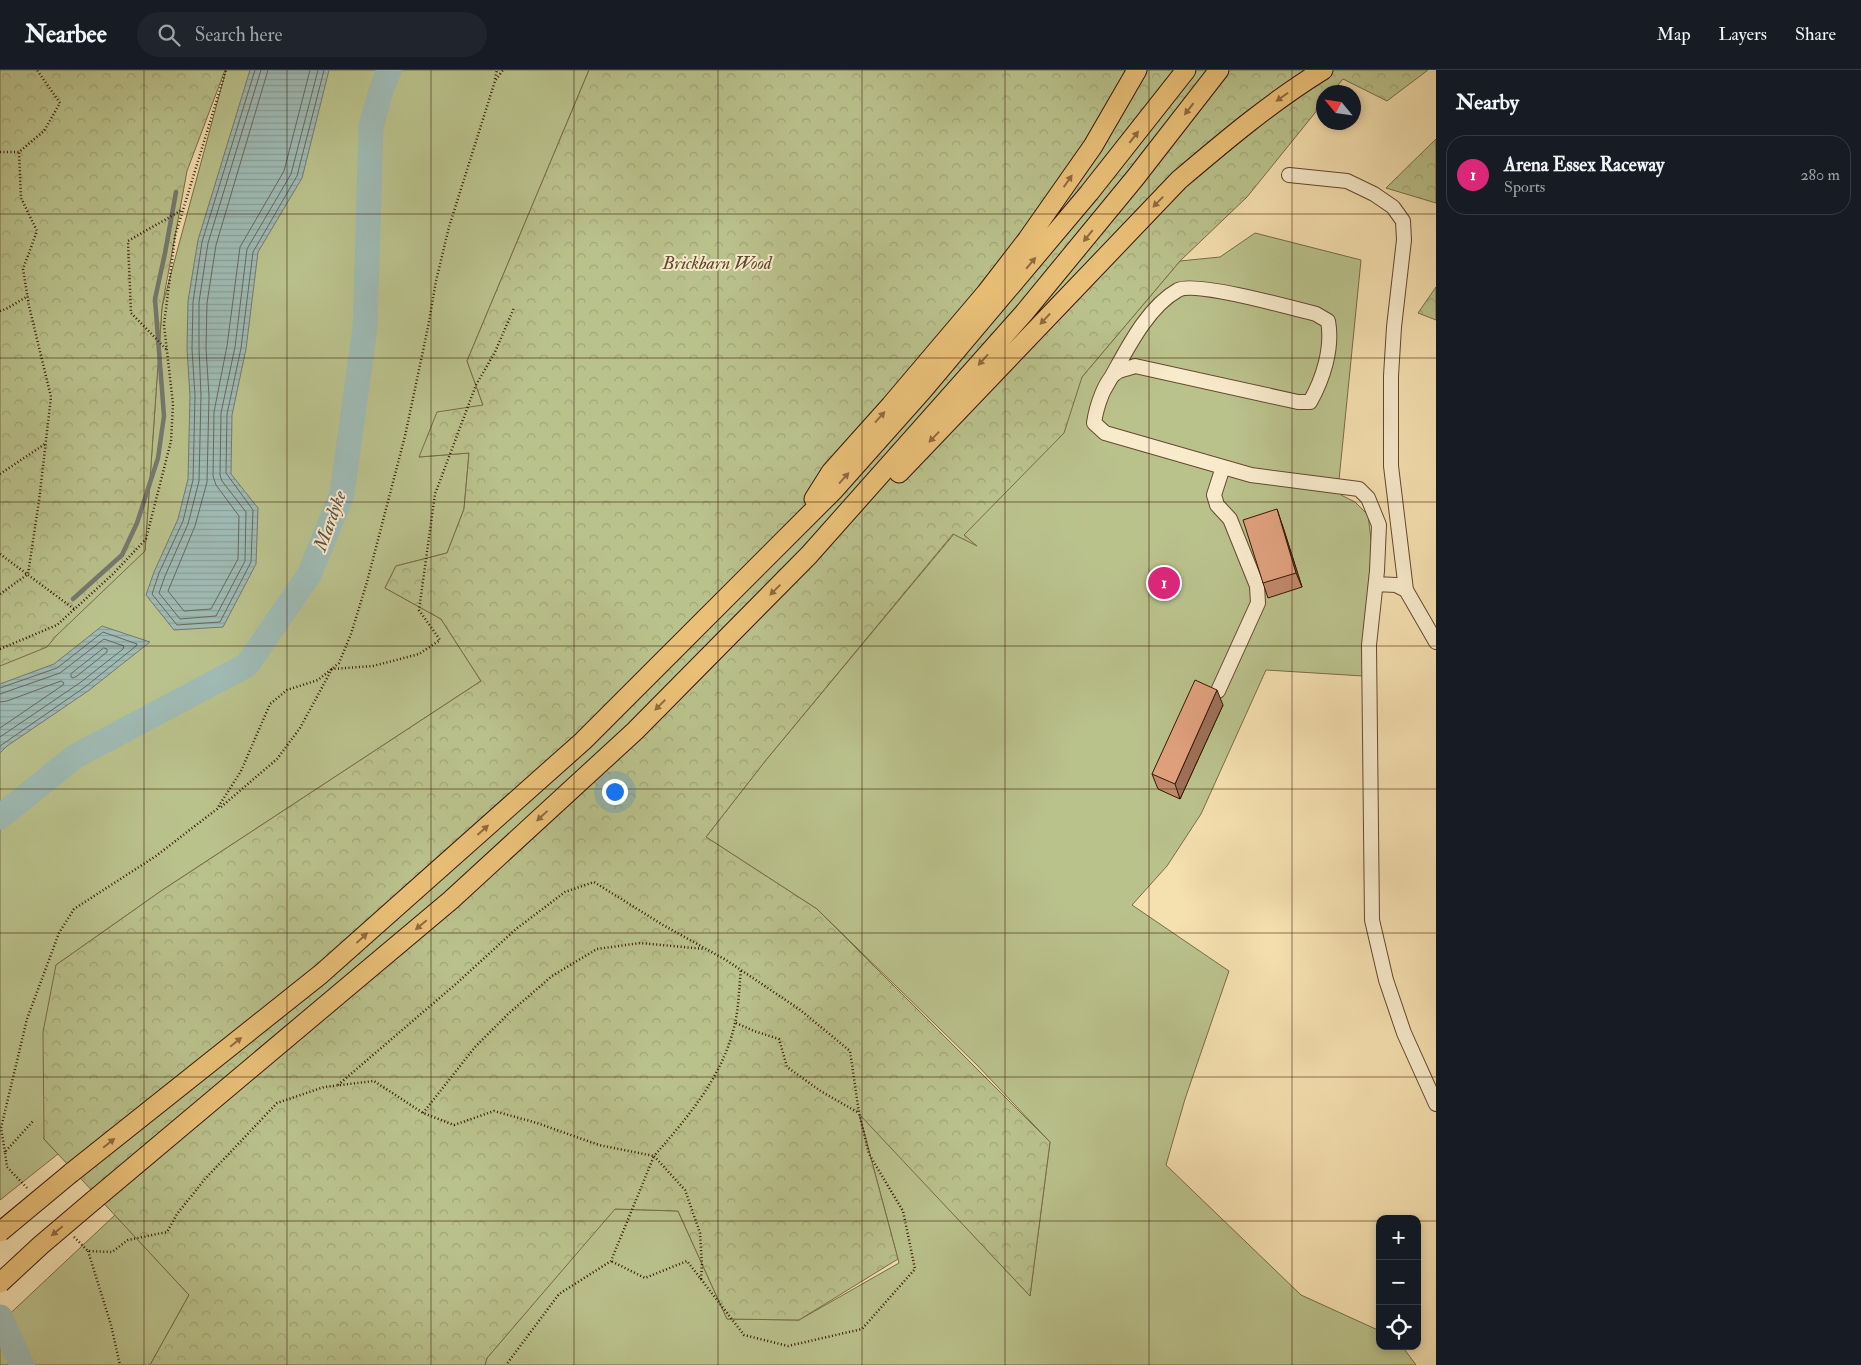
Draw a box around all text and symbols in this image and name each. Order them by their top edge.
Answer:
search box [137,12,487,57]
text: Nearbee [25,19,107,50]
icon: search [155,21,183,49]
text: Search here [195,23,282,47]
text: Map [1657,23,1691,46]
text: Layers [1719,23,1767,46]
text: Share [1795,23,1836,46]
north arrow [1316,85,1361,130]
text: Nearby [1456,89,1519,116]
one-way arrow [1275,92,1289,102]
one-way arrow [1184,102,1194,115]
one-way arrow [1128,131,1139,144]
text: Arena Essex Raceway [1504,153,1664,177]
text: 1 [1470,165,1476,185]
text: 280 m [1800,165,1840,185]
one-way arrow [1063,174,1073,188]
text: Sports [1504,177,1545,197]
one-way arrow [1152,195,1164,207]
one-way arrow [1082,229,1093,242]
park label: Brickbarn Wood [662,252,773,275]
one-way arrow [1026,257,1037,270]
one-way arrow [1039,312,1051,324]
one-way arrow [977,353,989,365]
one-way arrow [874,412,886,424]
one-way arrow [928,430,940,442]
one-way arrow [838,473,850,485]
water label: Mardyke [308,487,352,555]
pin: 1 [1148,564,1180,602]
one-way arrow [769,583,781,595]
one-way arrow [655,699,667,711]
your location [602,779,628,805]
one-way arrow [536,810,548,822]
one-way arrow [477,825,489,836]
one-way arrow [415,919,428,930]
one-way arrow [355,932,367,944]
one-way arrow [230,1036,243,1047]
one-way arrow [103,1138,116,1148]
map controls [1376,1215,1421,1350]
button: + [1376,1215,1421,1260]
one-way arrow [51,1225,63,1236]
button: − [1376,1260,1421,1305]
button: locate [1376,1305,1421,1350]

